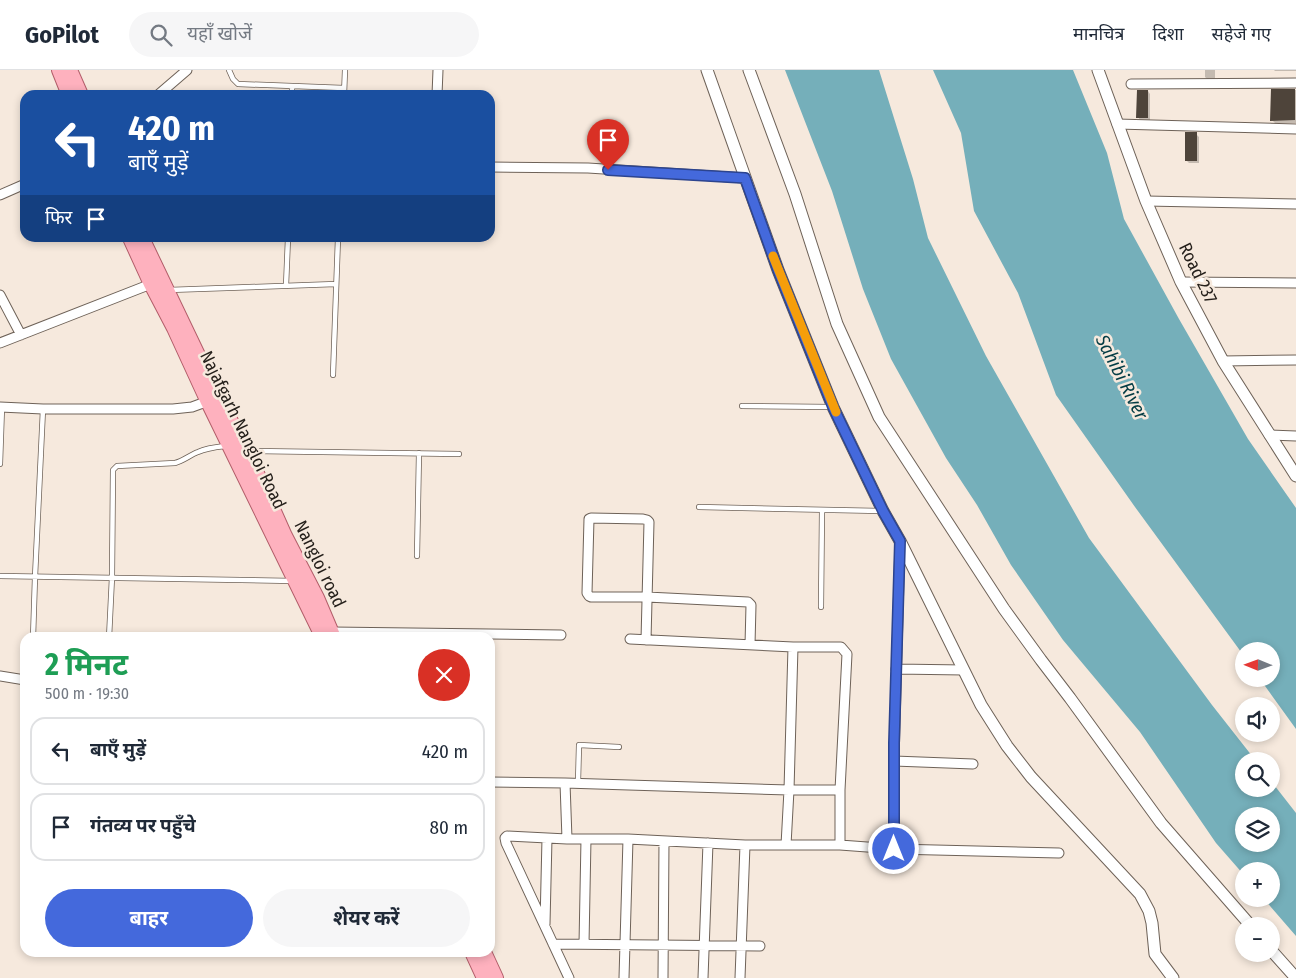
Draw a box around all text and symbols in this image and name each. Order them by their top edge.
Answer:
search box [129,12,479,57]
text: GoPilot [25,21,99,49]
icon: search [147,21,175,49]
text: यहाँ खोजें [187,22,252,45]
text: मानचित्र [1073,23,1124,45]
text: दिशा [1152,23,1184,45]
text: सहेजे गए [1212,23,1271,45]
text: 420 m [128,107,215,149]
icon: left [45,110,110,175]
pin [587,119,629,170]
icon: arrive [594,126,622,154]
text: बाएँ मुड़ें [128,149,189,176]
icon: arrive [82,205,110,233]
text: फिर [45,206,72,229]
street label: Road 237 [1174,239,1222,307]
water label: Sahibi River [1090,330,1154,424]
street label: Najafgarh Nangloi Road [195,347,291,513]
street label: Nangloi road [289,517,351,611]
north arrow [1235,642,1280,688]
map controls [1235,642,1280,962]
text: 2 मिनट [45,647,128,683]
button: close [418,649,470,701]
text: 500 m · 19:30 [45,684,129,703]
button: sound [1235,697,1280,742]
icon: left [47,737,75,765]
text: बाएँ मुड़ें [90,738,146,761]
text: 420 m [422,740,468,763]
button: search [1235,752,1280,797]
button: layers [1235,807,1280,852]
icon: arrive [47,813,75,841]
text: गंतव्य पर पहुँचे [90,814,196,837]
text: 80 m [430,816,468,839]
position arrow [867,822,919,874]
button: + [1235,862,1280,907]
button: बाहर [45,889,253,947]
button: शेयर करें [263,889,470,947]
button: − [1235,917,1280,962]

